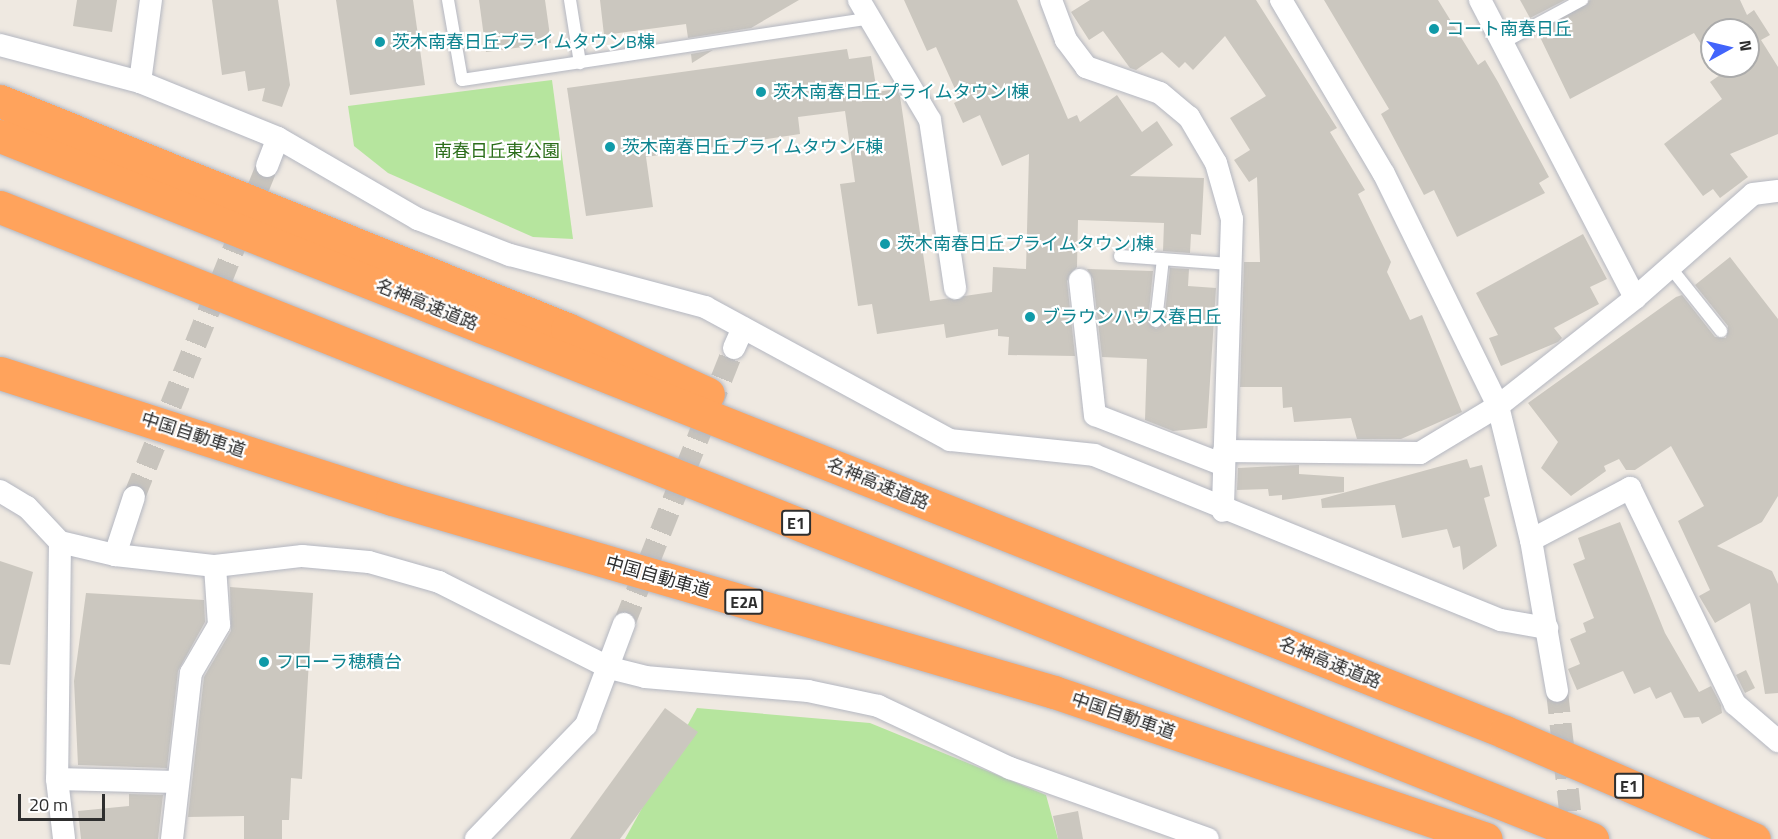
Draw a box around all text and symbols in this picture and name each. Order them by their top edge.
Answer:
place label: コート南春日丘 [1446,18,1572,40]
north arrow [1700,18,1760,78]
marker: コート南春日丘 [1427,22,1441,36]
place label: 茨木南春日丘プライムタウンB棟 [392,31,655,53]
marker: 茨木南春日丘プライムタウンB棟 [373,35,387,49]
text: N [1733,39,1758,53]
place label: 茨木南春日丘プライムタウンI棟 [773,81,1029,103]
marker: 茨木南春日丘プライムタウンI棟 [754,85,768,99]
place label: 茨木南春日丘プライムタウンF棟 [622,136,883,158]
park label: 南春日丘東公園 [434,140,560,162]
marker: 茨木南春日丘プライムタウンF棟 [603,140,617,154]
place label: 茨木南春日丘プライムタウンJ棟 [897,233,1154,255]
marker: 茨木南春日丘プライムタウンJ棟 [878,237,892,251]
street label: 名神高速道路 [373,275,481,335]
place label: ブラウンハウス春日丘 [1042,306,1222,328]
marker: ブラウンハウス春日丘 [1023,310,1037,324]
street label: 中国自動車道 [138,408,248,462]
street label: 名神高速道路 [824,454,932,514]
road number: E1 [781,510,811,536]
street label: 中国自動車道 [603,552,713,602]
road number: E2A [723,589,765,615]
street label: 名神高速道路 [1276,633,1384,693]
place label: フローラ穂積台 [276,651,402,673]
marker: フローラ穂積台 [257,655,271,669]
street label: 中国自動車道 [1068,688,1178,744]
road number: E1 [1614,773,1644,799]
scale bar [21,782,108,820]
text: 20 m [29,791,68,818]

